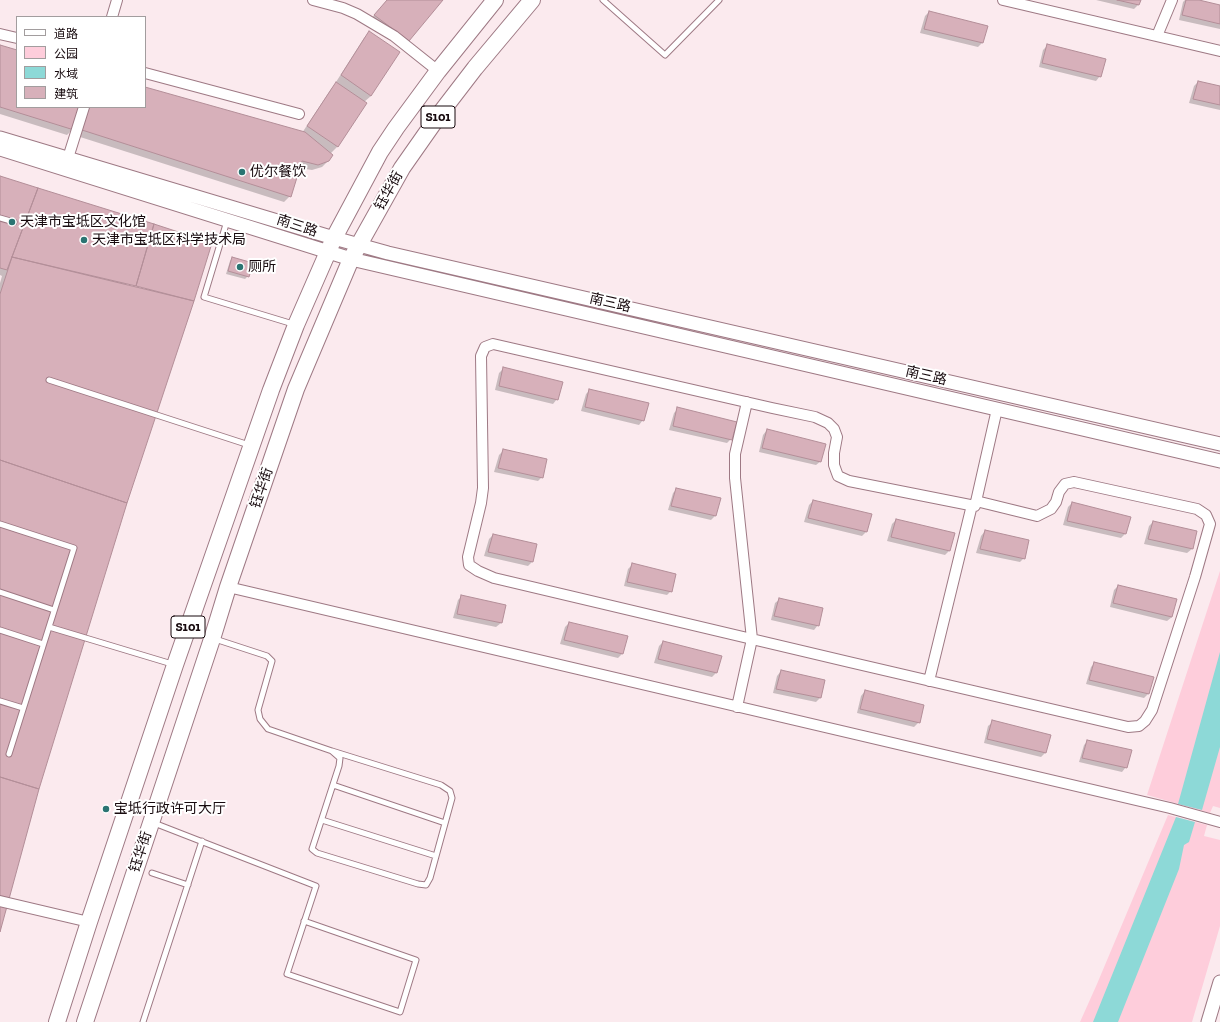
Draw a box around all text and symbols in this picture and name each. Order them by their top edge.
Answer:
legend [16,16,146,108]
text: 道路 [54,27,78,41]
text: 公园 [54,47,78,61]
text: 水域 [54,67,78,81]
text: 建筑 [54,87,78,101]
road number: S101 [421,106,455,128]
place label: 优尔餐饮 [250,164,306,180]
marker: 优尔餐饮 [237,167,247,177]
street label: 钰华街 [371,169,407,213]
street label: 南三路 [274,212,320,240]
place label: 天津市宝坻区文化馆 [20,214,146,230]
marker: 天津市宝坻区文化馆 [7,217,17,227]
place label: 天津市宝坻区科学技术局 [92,232,246,248]
marker: 天津市宝坻区科学技术局 [79,235,89,245]
place label: 厕所 [248,259,276,275]
marker: 厕所 [235,262,245,272]
street label: 南三路 [588,290,632,316]
street label: 南三路 [904,363,948,389]
street label: 钰华街 [247,465,277,511]
road number: S101 [171,616,205,638]
place label: 宝坻行政许可大厅 [114,801,226,817]
marker: 宝坻行政许可大厅 [101,804,111,814]
street label: 钰华街 [127,829,155,875]

